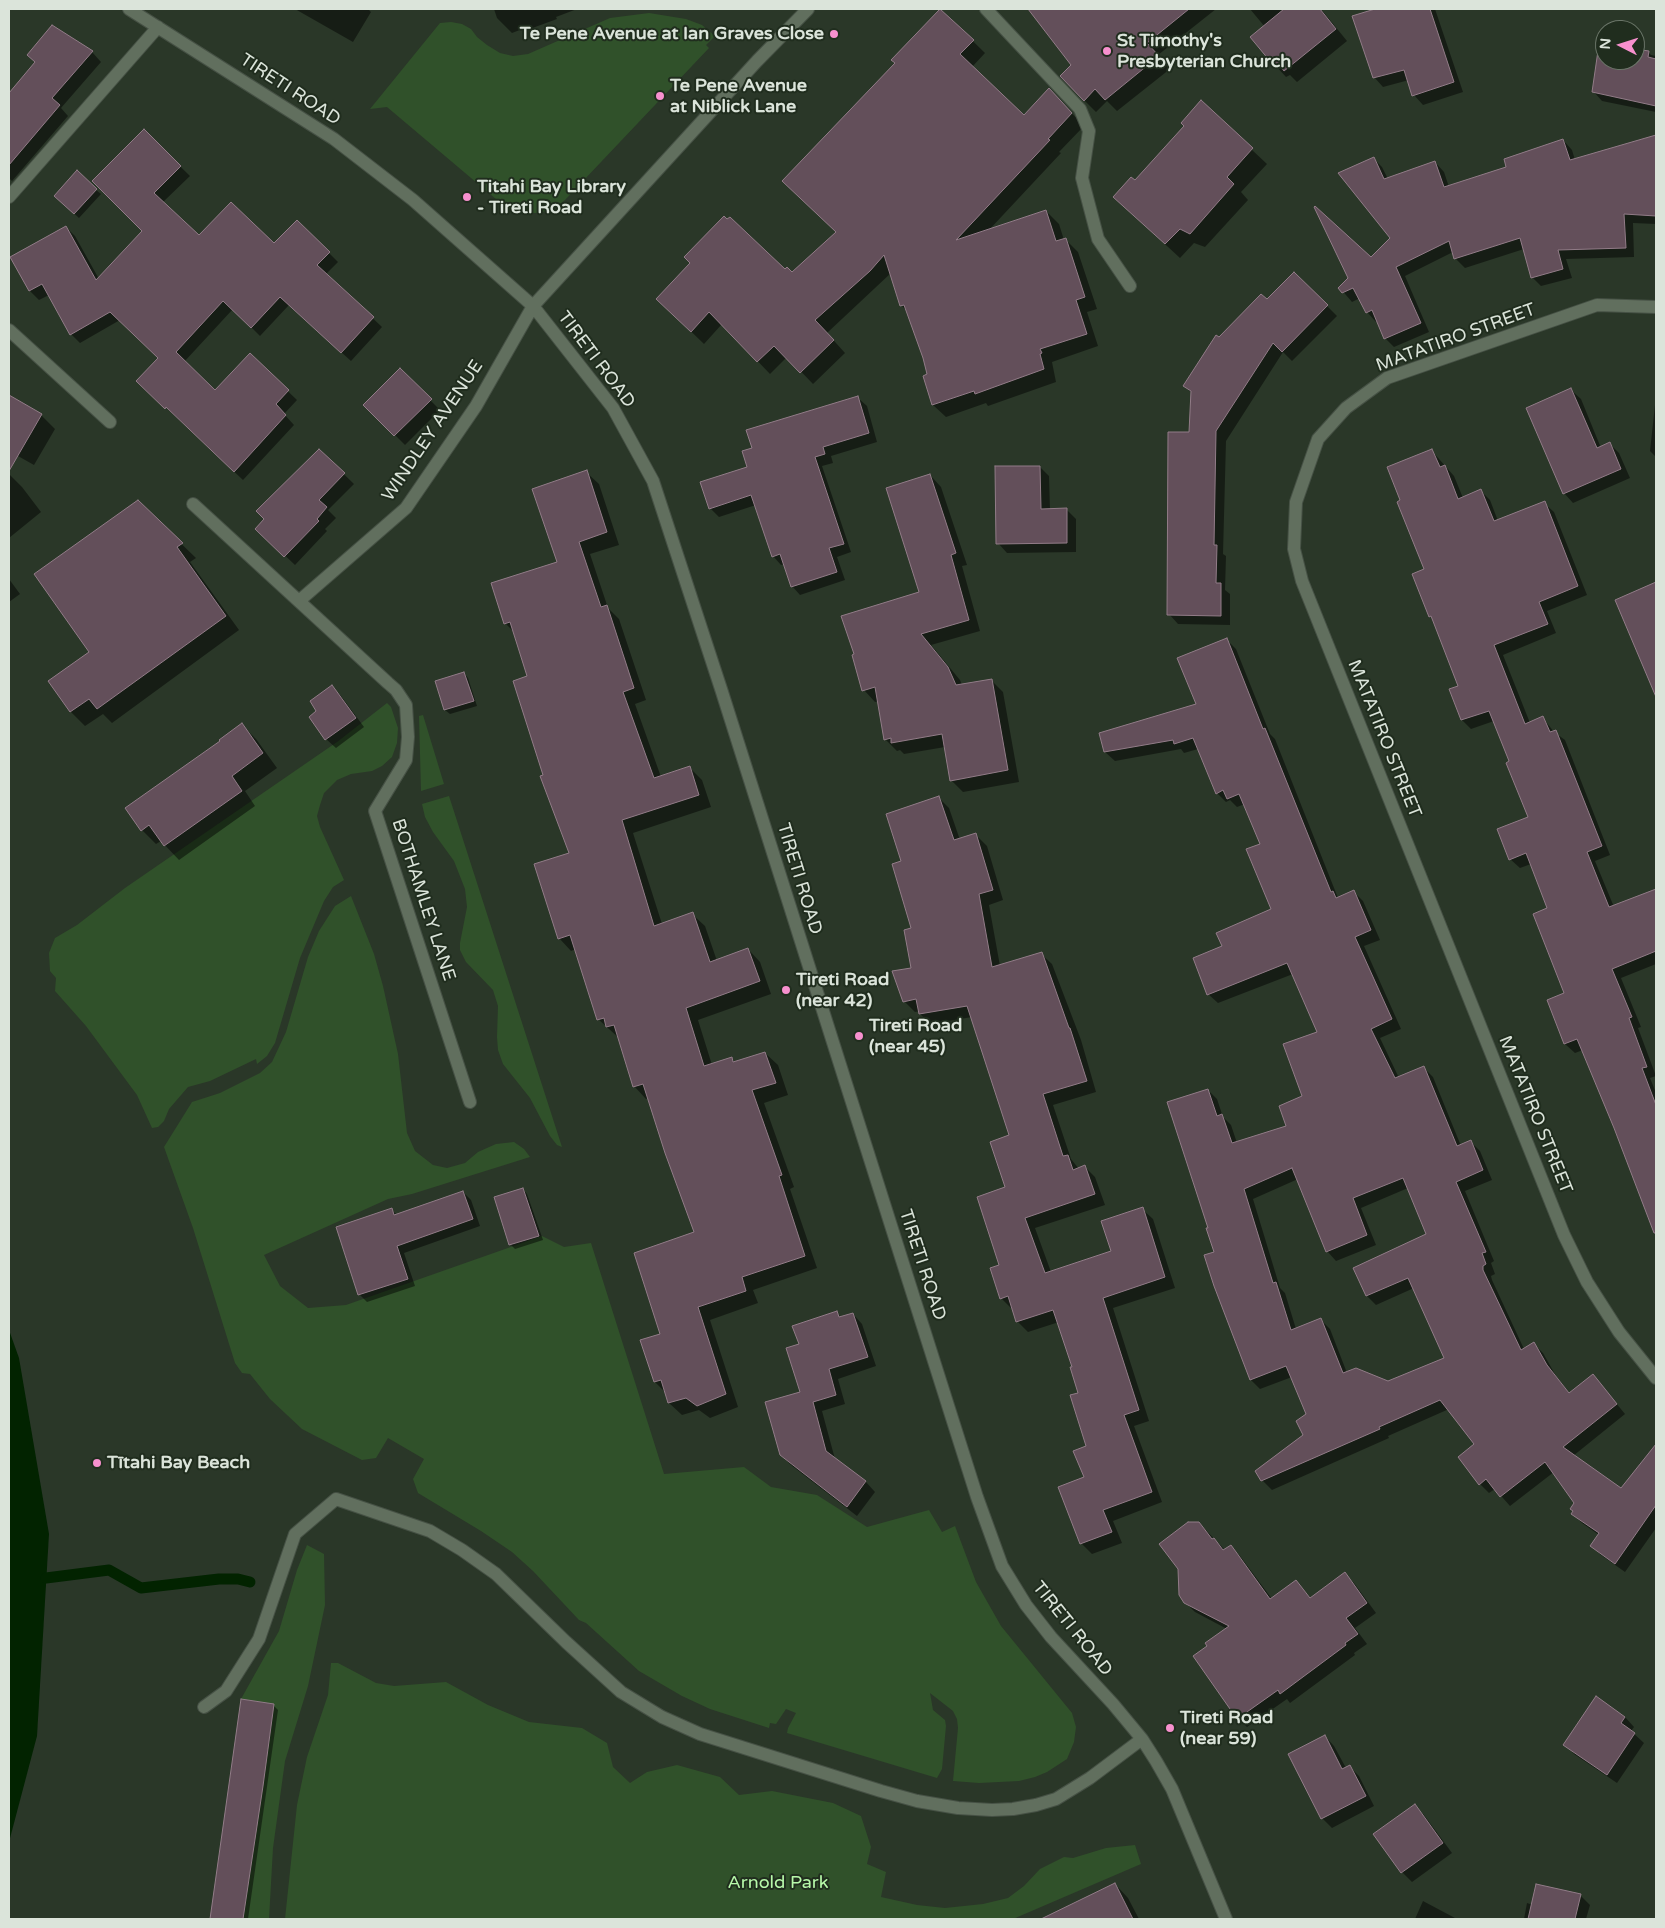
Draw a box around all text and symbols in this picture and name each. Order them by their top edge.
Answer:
north arrow [1595,20,1645,70]
place label: Te Pene Avenue at Ian Graves Close [520,23,824,45]
marker: Te Pene Avenue at Ian Graves Close [828,28,840,40]
place label: St Timothy's Presbyterian Church [1117,30,1291,72]
text: N [1597,37,1615,50]
marker: St Timothy's Presbyterian Church [1101,45,1113,57]
street label: TIRETI ROAD [236,50,344,130]
place label: Te Pene Avenue at Niblick Lane [670,75,807,118]
marker: Te Pene Avenue at Niblick Lane [654,90,666,102]
place label: Titahi Bay Library - Tireti Road [477,176,626,218]
marker: Titahi Bay Library - Tireti Road [461,191,473,203]
street label: MATATIRO STREET [1373,299,1539,377]
street label: TIRETI ROAD [553,307,639,413]
street label: WINDLEY AVENUE [378,356,488,506]
street label: MATATIRO STREET [1342,657,1426,821]
street label: BOTHAMLEY LANE [387,816,459,984]
street label: TIRETI ROAD [772,821,826,937]
place label: Tireti Road (near 42) [796,969,889,1012]
marker: Tireti Road (near 42) [780,984,792,996]
place label: Tireti Road (near 45) [869,1015,962,1058]
marker: Tireti Road (near 45) [853,1030,865,1042]
street label: MATATIRO STREET [1493,1033,1577,1197]
street label: TIRETI ROAD [894,1207,950,1323]
place label: Tītahi Bay Beach [107,1452,250,1474]
marker: Tītahi Bay Beach [91,1457,103,1469]
street label: TIRETI ROAD [1027,1577,1117,1681]
place label: Tireti Road (near 59) [1180,1707,1273,1750]
marker: Tireti Road (near 59) [1164,1722,1176,1734]
park label: Arnold Park [727,1872,829,1894]

